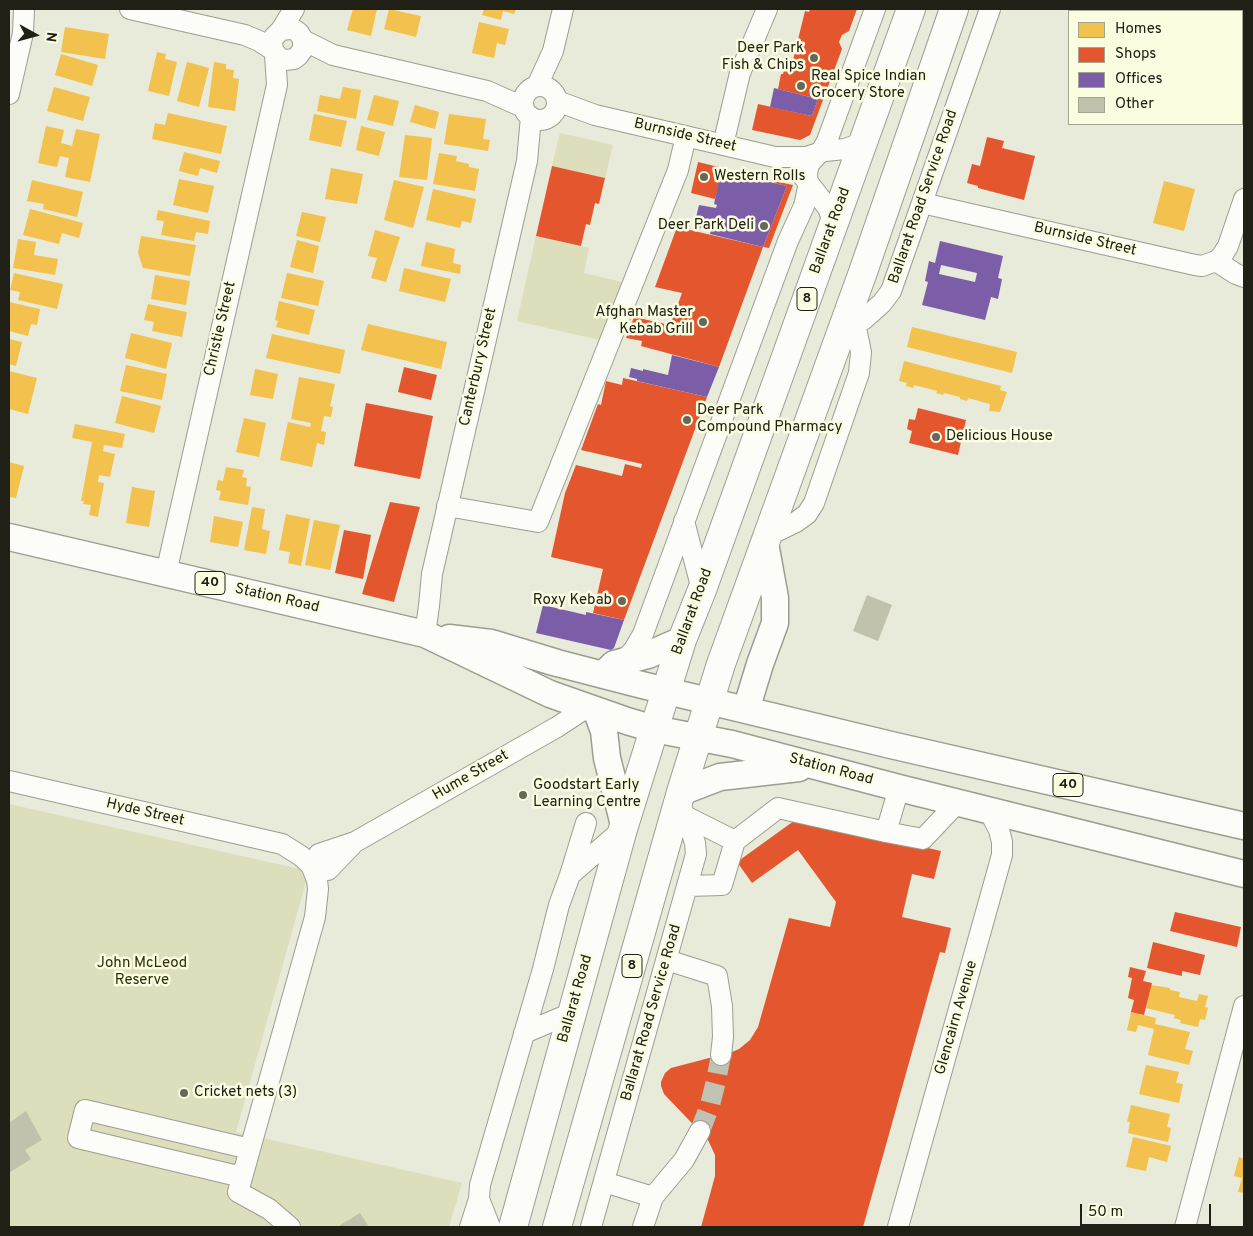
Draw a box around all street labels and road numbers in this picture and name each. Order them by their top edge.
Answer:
street label: Ballarat Road Service Road [886,108,962,286]
street label: Burnside Street [632,115,738,157]
street label: Ballarat Road [807,185,855,277]
street label: Burnside Street [1032,219,1138,261]
street label: Christie Street [201,280,241,378]
road number: 8 [797,288,817,310]
street label: Canterbury Street [457,306,501,428]
street label: Ballarat Road [669,566,717,658]
road number: 40 [195,572,225,594]
street label: Station Road [233,581,321,617]
street label: Hume Street [430,747,512,805]
street label: Station Road [787,750,875,790]
road number: 40 [1053,774,1083,796]
street label: Hyde Street [104,795,186,831]
street label: Ballarat Road Service Road [618,923,686,1103]
street label: Ballarat Road [555,953,597,1045]
road number: 8 [622,954,642,978]
street label: Glencairn Avenue [932,959,982,1077]

